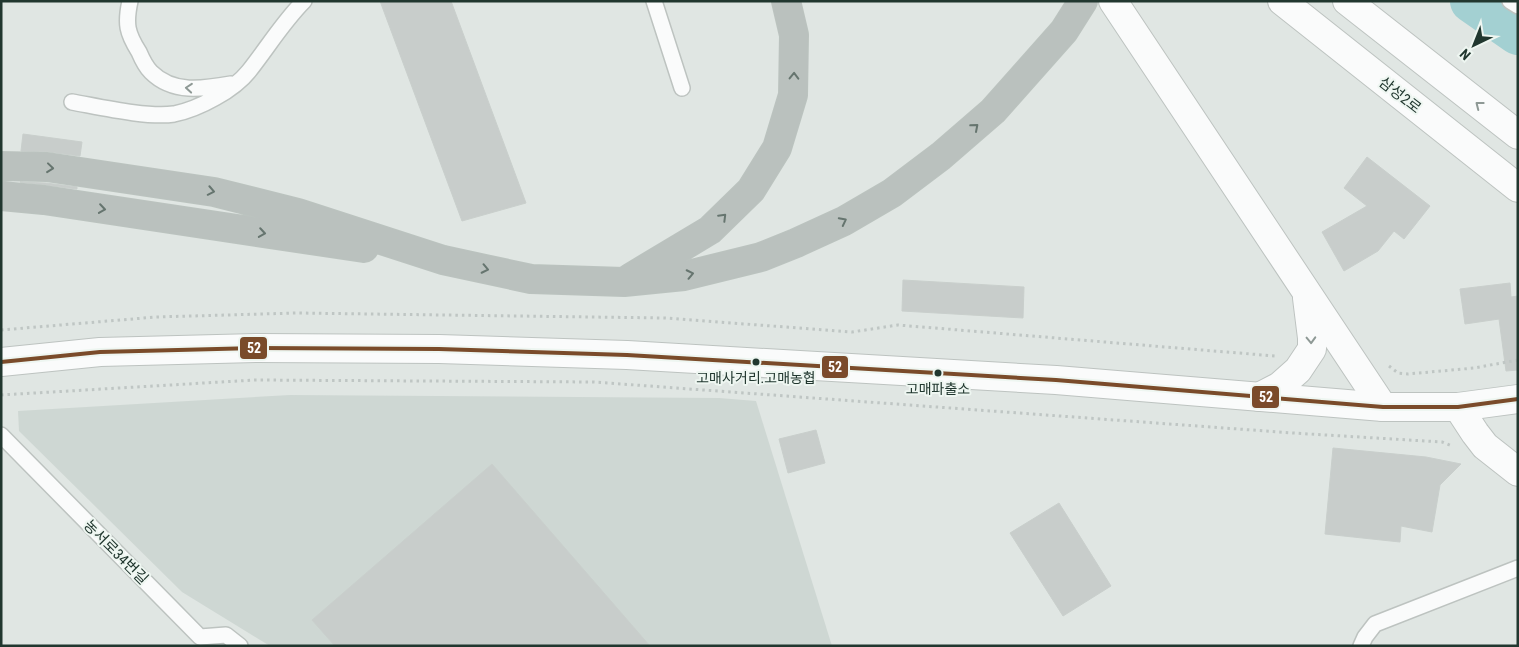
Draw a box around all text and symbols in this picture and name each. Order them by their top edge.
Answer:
north arrow [1449,20,1499,70]
text: N [1457,46,1474,63]
one-way arrow [788,72,799,80]
street label: 삼성2로 [1375,73,1425,117]
one-way arrow [185,83,193,94]
one-way arrow [1476,102,1485,110]
one-way arrow [969,124,978,133]
one-way arrow [46,162,54,173]
one-way arrow [206,186,215,196]
one-way arrow [98,203,106,214]
one-way arrow [718,214,727,223]
one-way arrow [838,217,847,227]
one-way arrow [259,227,267,238]
one-way arrow [480,263,489,274]
one-way arrow [686,270,695,280]
line badge: 52 [239,336,268,360]
one-way arrow [1306,336,1317,344]
text: 52 [247,340,261,356]
line badge: 52 [821,355,849,379]
marker: 고매사거리.고매농협 [751,357,761,367]
text: 52 [828,359,842,375]
marker: 고매파출소 [933,368,943,378]
place label: 고매사거리.고매농협 [696,370,816,386]
place label: 고매파출소 [906,381,970,397]
line badge: 52 [1251,385,1280,409]
text: 52 [1259,389,1273,405]
street label: 농서로34번길 [80,516,152,588]

